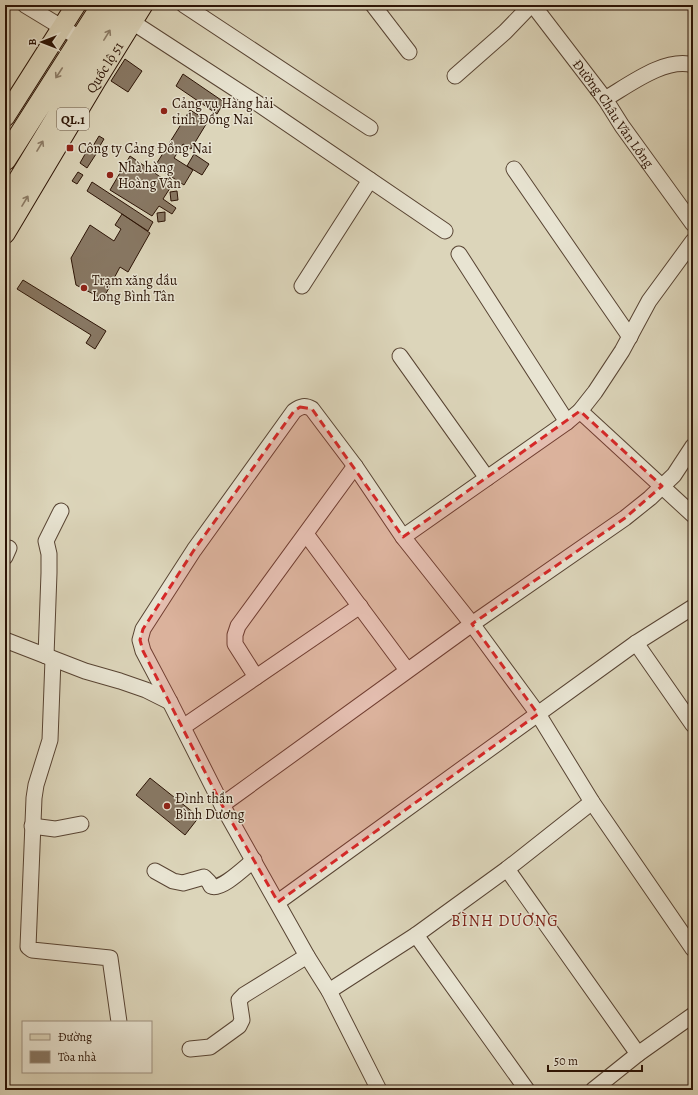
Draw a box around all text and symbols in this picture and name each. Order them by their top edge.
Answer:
north arrow [22,22,62,62]
one-way arrow [103,30,111,41]
text: B [25,38,40,45]
street label: Quốc lộ 51 [81,38,128,97]
street label: Đường Châu Văn Lồng [568,55,658,171]
one-way arrow [55,68,64,79]
place label: Cảng vụ Hàng hải tỉnh Đồng Nai [172,94,274,129]
marker: Cảng vụ Hàng hải tỉnh Đồng Nai [159,106,169,116]
road number: QL.1 [57,108,89,130]
place label: Công ty Cảng Đồng Nai [78,139,212,158]
one-way arrow [36,140,44,152]
marker: Công ty Cảng Đồng Nai [65,143,75,153]
place label: Nhà hàng Hoàng Vân [118,158,181,193]
marker: Nhà hàng Hoàng Vân [105,170,115,180]
one-way arrow [21,195,29,207]
place label: Trạm xăng dầu Long Bình Tân [92,271,178,306]
marker: Trạm xăng dầu Long Bình Tân [79,283,89,293]
place label: Đình thần Bình Dương [175,789,245,824]
marker: Đình thần Bình Dương [162,801,172,811]
district label: BÌNH DƯƠNG [451,910,559,932]
legend [22,1021,152,1073]
text: Đường [58,1029,92,1045]
scale bar [548,1047,642,1073]
text: Tòa nhà [58,1049,97,1065]
text: 50 m [554,1053,578,1069]

